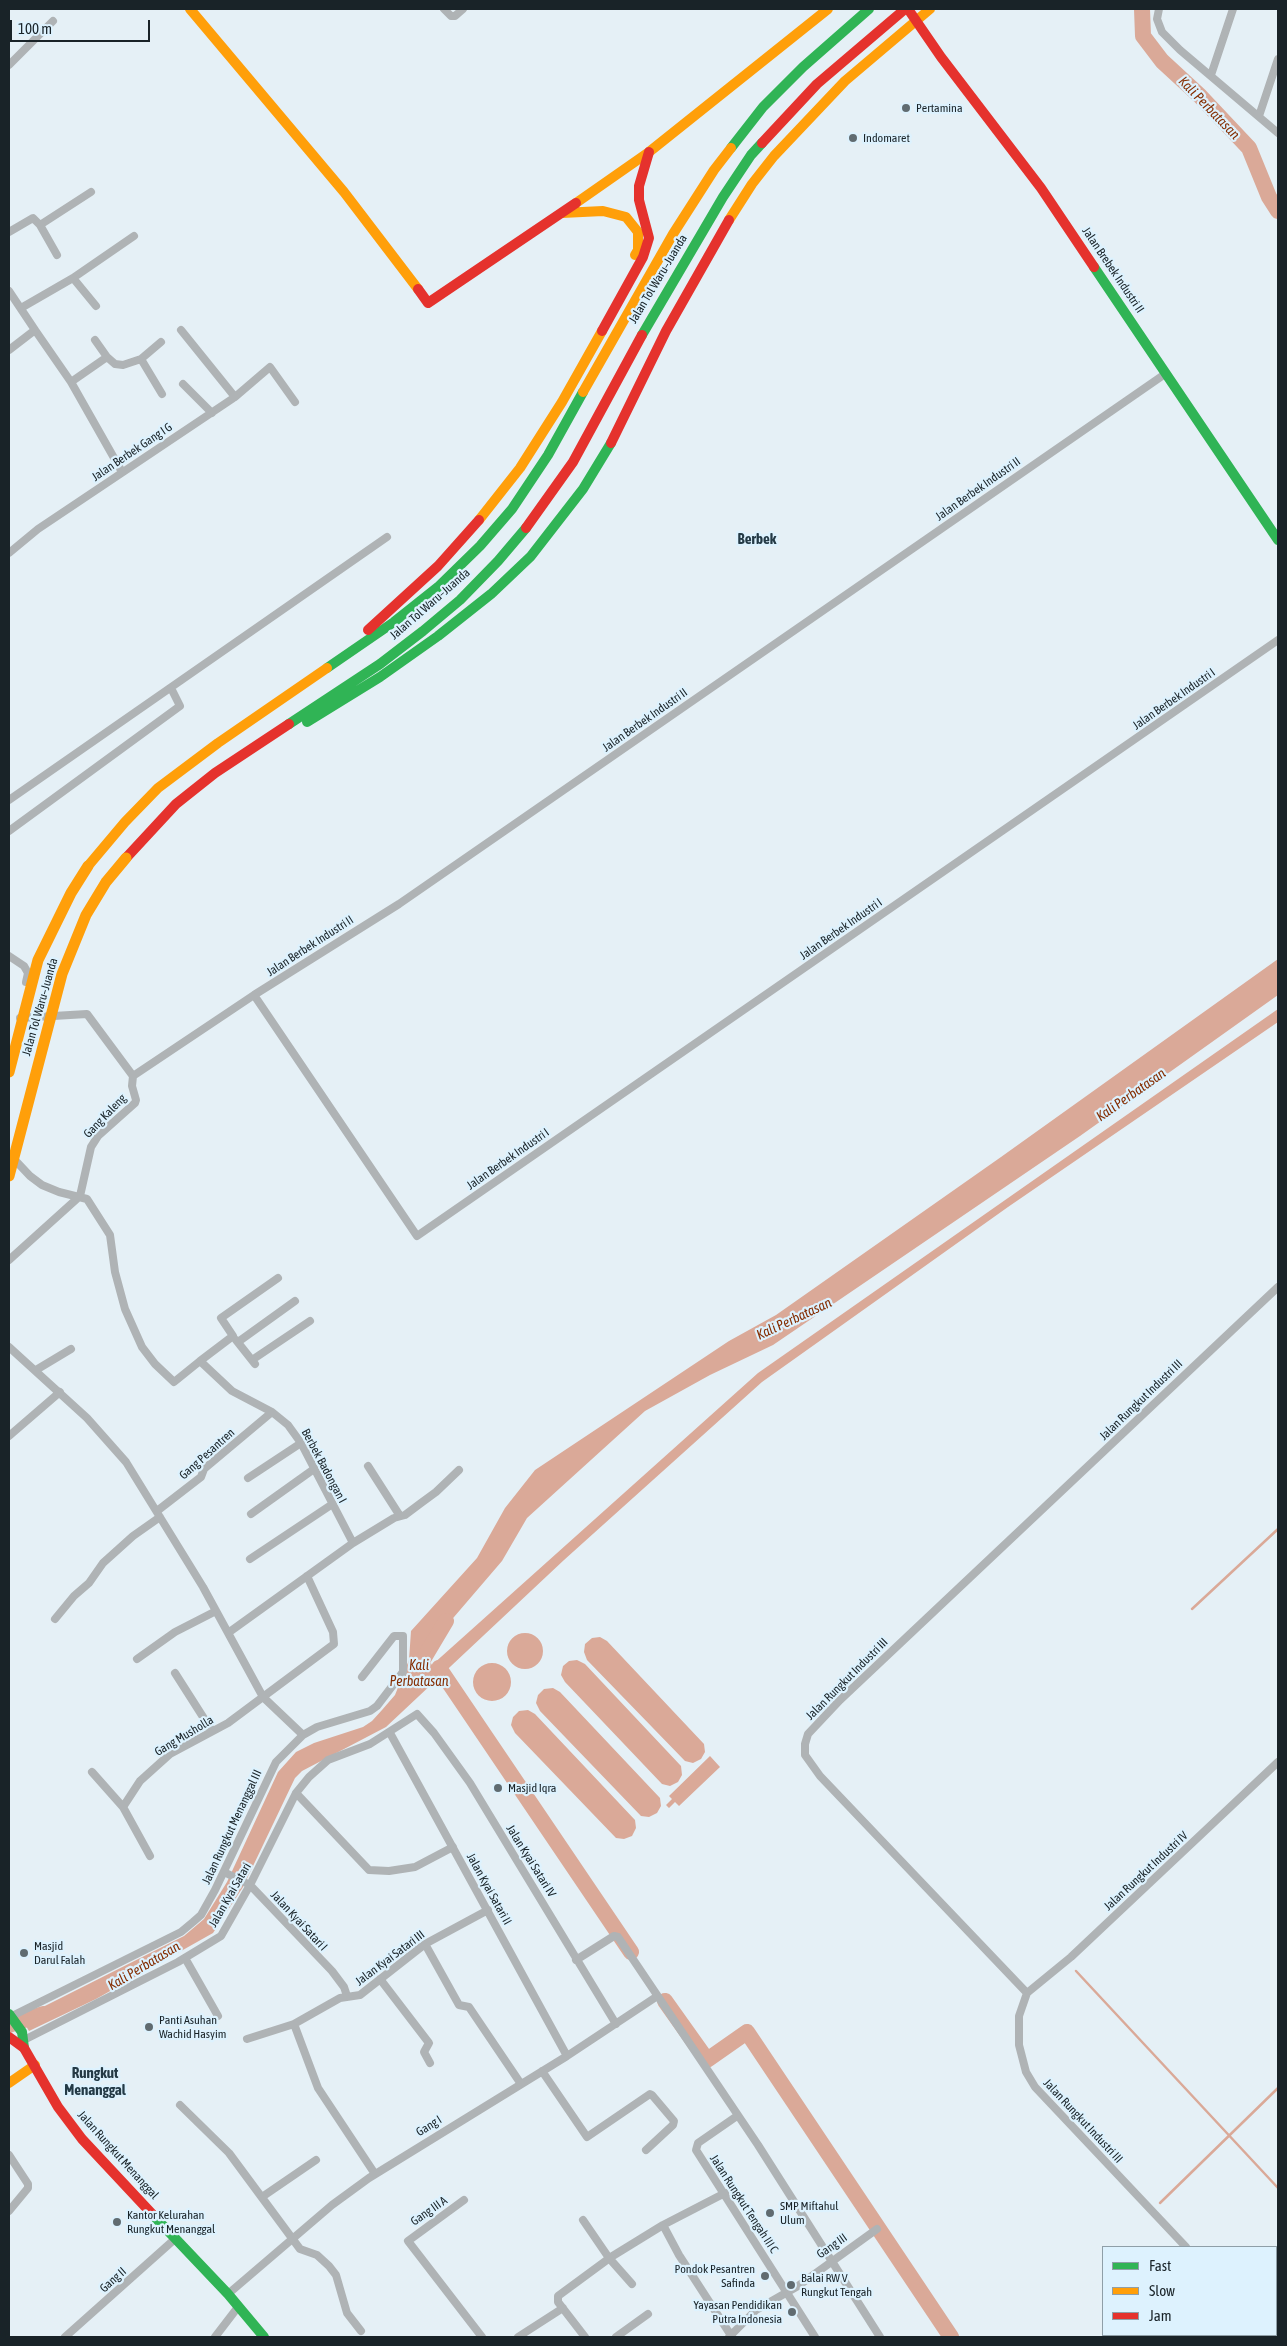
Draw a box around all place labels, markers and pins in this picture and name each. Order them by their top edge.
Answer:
place label: Pertamina [916,101,962,115]
marker: Pertamina [900,102,912,114]
place label: Indomaret [863,131,910,145]
marker: Indomaret [847,132,859,144]
place label: Masjid Iqra [508,1781,556,1795]
marker: Masjid Iqra [492,1782,504,1794]
place label: Masjid Darul Falah [34,1939,85,1967]
marker: Masjid Darul Falah [18,1947,30,1959]
place label: Panti Asuhan Wachid Hasyim [159,2013,226,2041]
marker: Panti Asuhan Wachid Hasyim [143,2021,155,2033]
place label: SMP Miftahul Ulum [780,2199,839,2227]
marker: SMP Miftahul Ulum [764,2207,776,2219]
place label: Kantor Kelurahan Rungkut Menanggal [127,2208,215,2236]
marker: Kantor Kelurahan Rungkut Menanggal [111,2216,123,2228]
place label: Pondok Pesantren Safinda [674,2262,755,2290]
marker: Pondok Pesantren Safinda [759,2270,771,2282]
place label: Balai RW V Rungkut Tengah [801,2271,872,2299]
marker: Balai RW V Rungkut Tengah [785,2279,797,2291]
place label: Yayasan Pendidikan Putra Indonesia [694,2298,782,2326]
marker: Yayasan Pendidikan Putra Indonesia [786,2306,798,2318]

